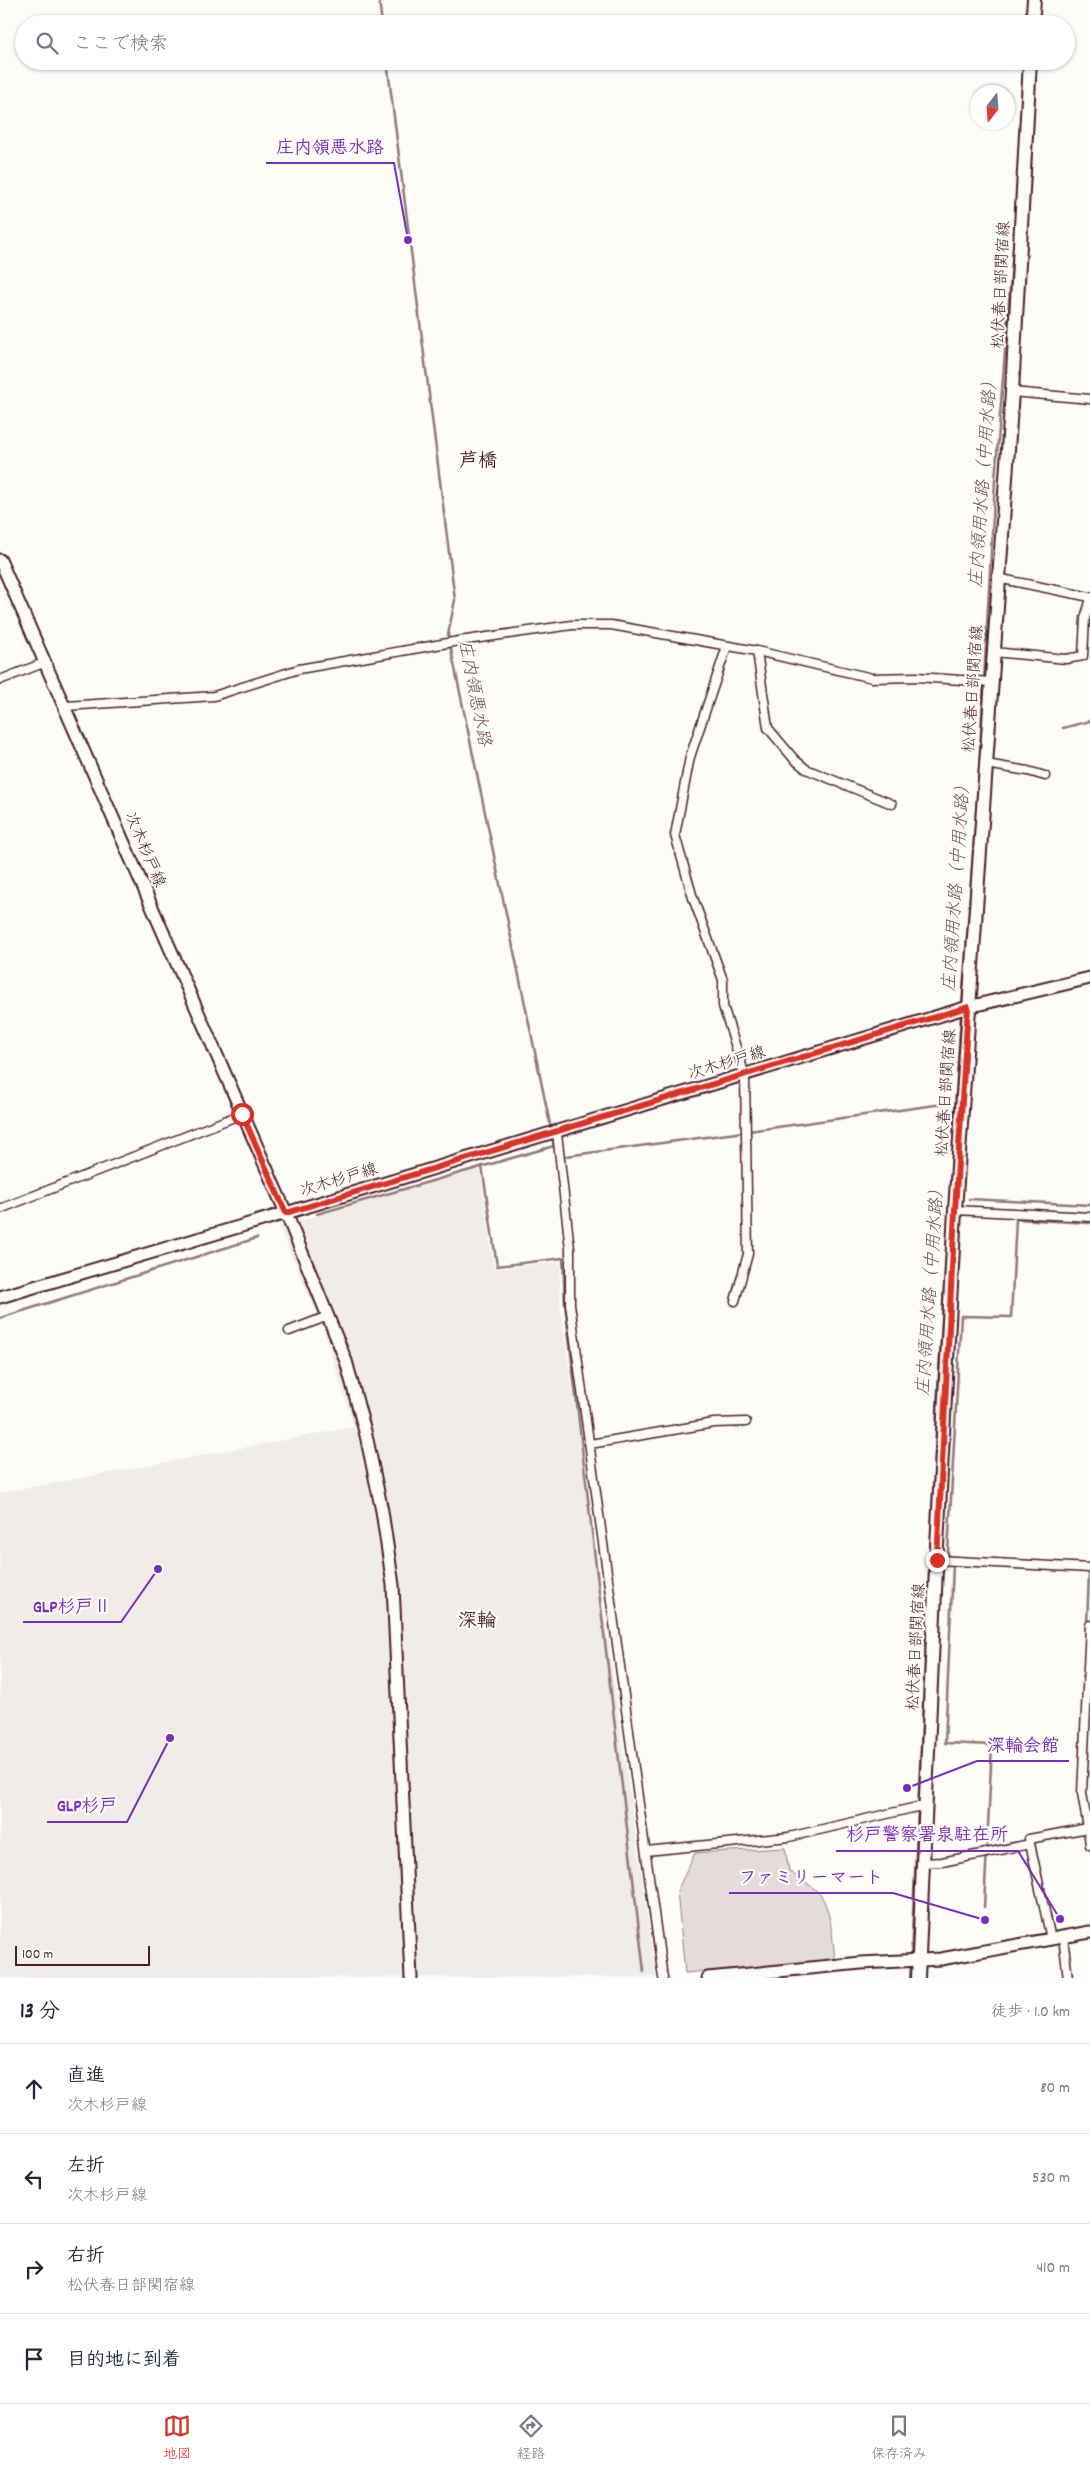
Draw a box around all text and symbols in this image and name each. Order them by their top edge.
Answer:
search box [15,15,1075,70]
icon: search [33,29,61,57]
text: ここで検索 [73,32,168,59]
north arrow [970,85,1015,130]
callout: 庄内領悪水路 [266,130,394,163]
text: 庄内領悪水路 [276,137,384,162]
street label: 松伏春日部関宿線 [987,220,1017,350]
water label: 庄内領用水路（中用水路） [965,371,1005,589]
district label: 芦橋 [459,449,497,476]
street label: 松伏春日部関宿線 [958,624,990,754]
water label: 庄内領悪水路 [450,638,496,749]
water label: 庄内領用水路（中用水路） [938,775,978,993]
street label: 次木杉戸線 [118,809,170,891]
street label: 松伏春日部関宿線 [931,1028,963,1158]
street label: 次木杉戸線 [685,1041,769,1087]
route start [231,1103,254,1126]
street label: 次木杉戸線 [297,1158,381,1204]
water label: 庄内領用水路（中用水路） [912,1179,952,1397]
route end [926,1549,949,1572]
street label: 松伏春日部関宿線 [902,1582,932,1712]
callout: GLP杉戸Ⅱ [23,1589,121,1622]
text: GLP杉戸Ⅱ [33,1596,111,1621]
district label: 深輪 [458,1609,496,1636]
callout: 深輪会館 [977,1728,1069,1761]
text: 深輪会館 [987,1735,1059,1760]
callout: GLP杉戸 [47,1789,127,1822]
text: GLP杉戸 [57,1795,117,1820]
callout: 杉戸警察署泉駐在所 [836,1818,1018,1851]
text: 杉戸警察署泉駐在所 [846,1824,1008,1849]
callout: ファミリーマート [729,1860,893,1893]
text: ファミリーマート [739,1867,883,1892]
scale bar [15,1943,150,1966]
text: 100 m [22,1945,53,1965]
text: 13 分 [20,1998,60,2028]
text: 徒歩 · 1.0 km [991,2001,1070,2024]
text: 直進 [67,2064,105,2091]
icon: ahead [20,2075,48,2103]
text: 80 m [1040,2077,1070,2100]
text: 次木杉戸線 [67,2095,147,2118]
text: 左折 [67,2154,105,2181]
icon: left [20,2165,48,2193]
text: 530 m [1032,2167,1070,2190]
text: 次木杉戸線 [67,2185,147,2208]
text: 右折 [67,2244,105,2271]
icon: right [20,2255,48,2283]
text: 410 m [1036,2257,1070,2280]
text: 松伏春日部関宿線 [67,2275,195,2298]
icon: arrive [20,2345,48,2373]
text: 目的地に到着 [67,2348,181,2375]
tab: 地図 [163,2412,191,2465]
tab: 経路 [517,2412,545,2465]
tab: 保存済み [871,2412,927,2465]

